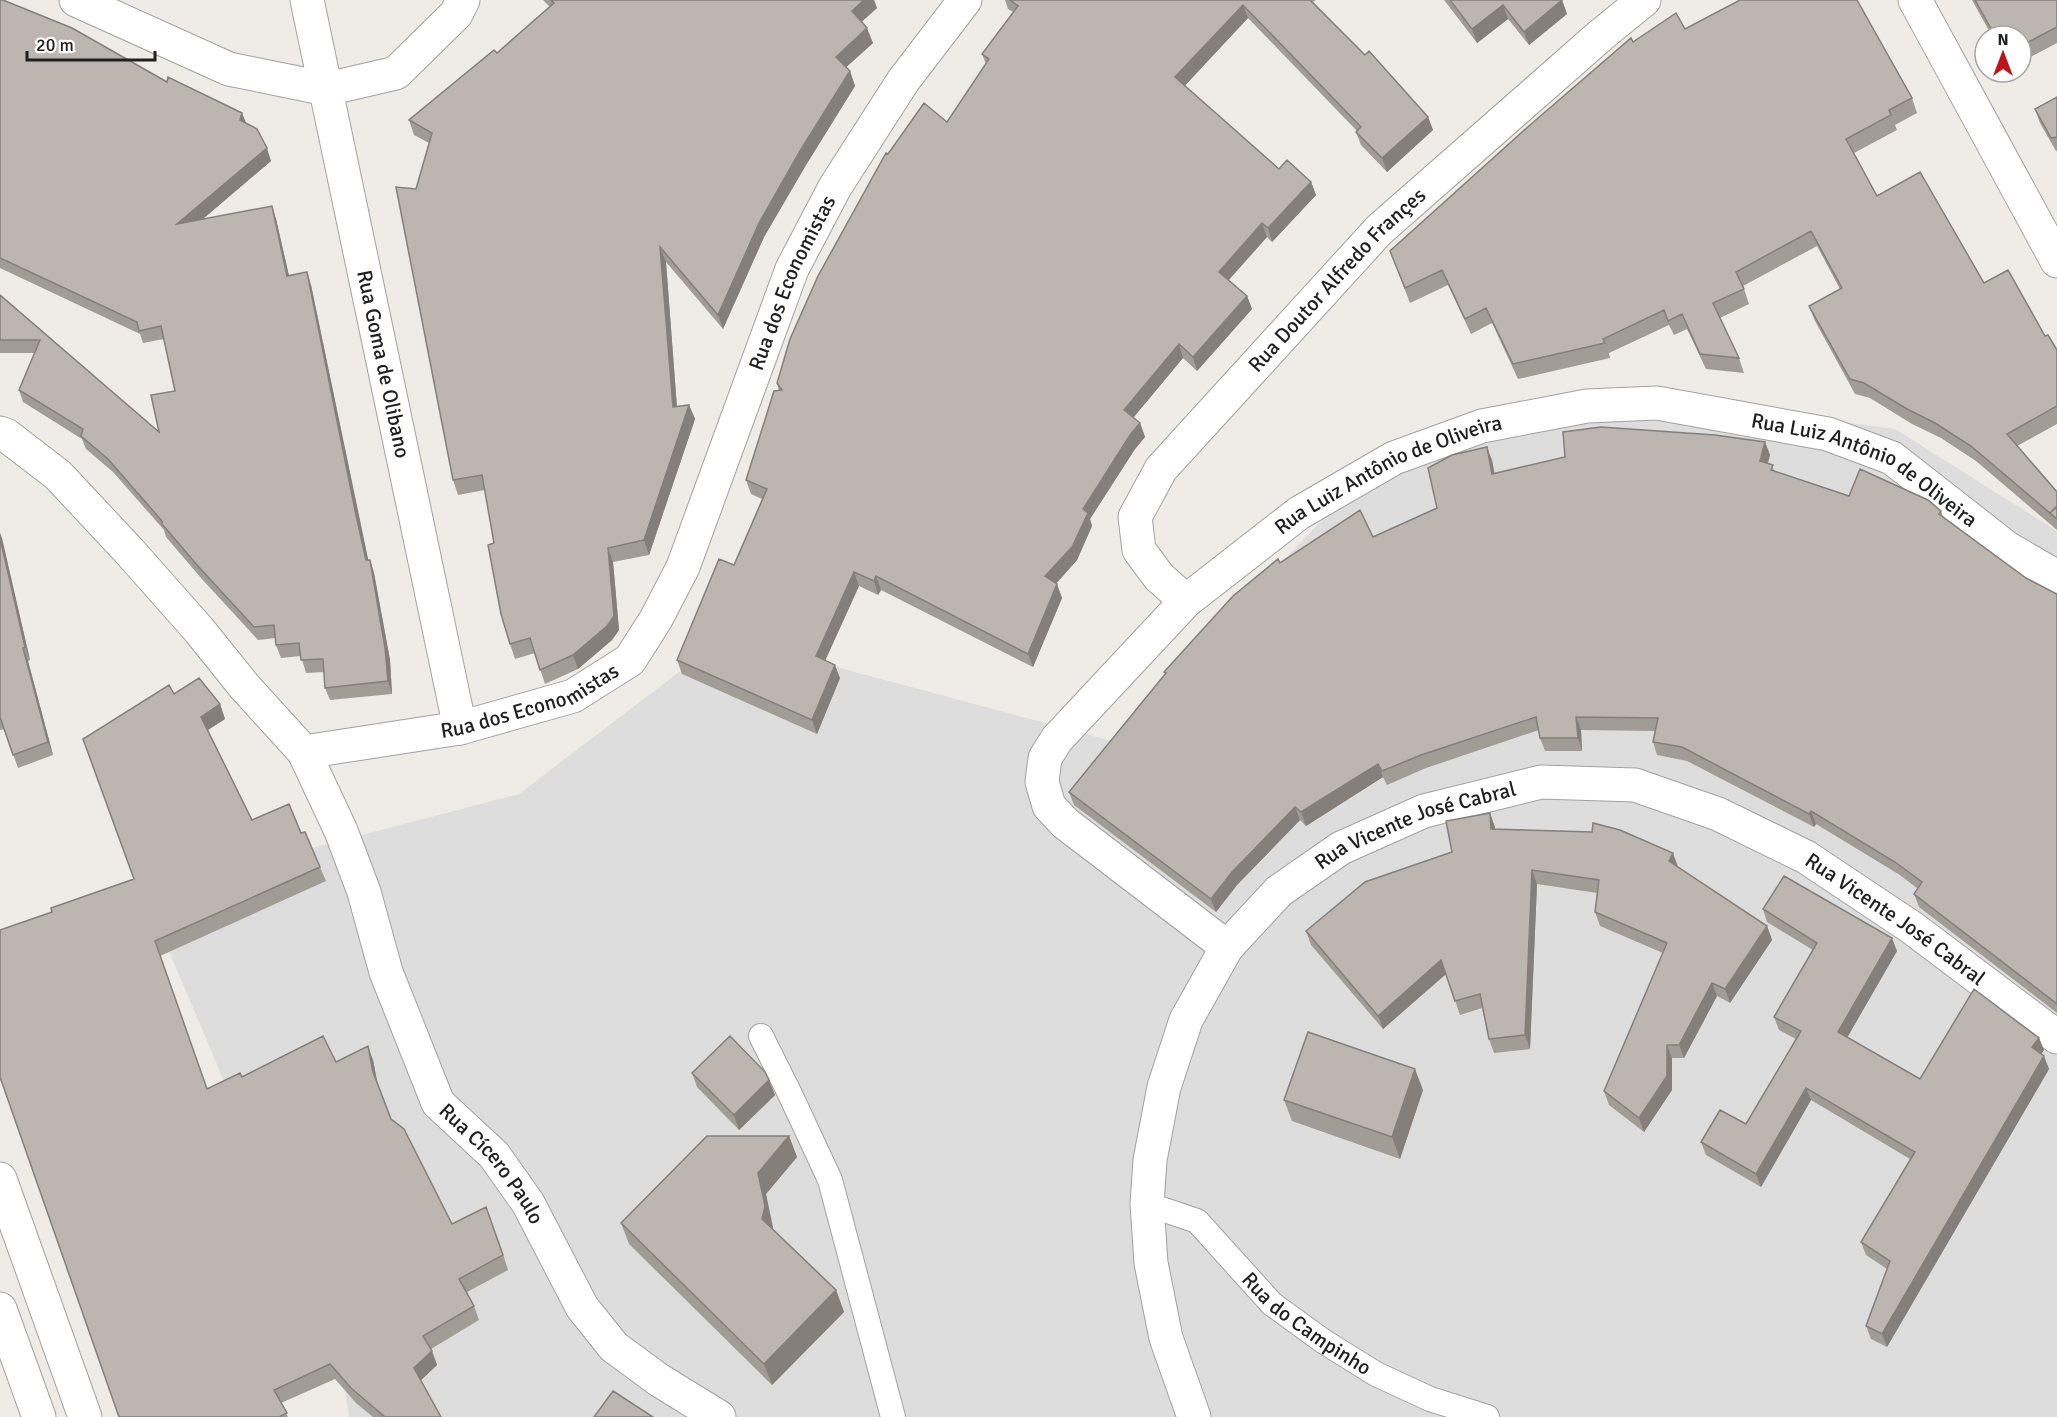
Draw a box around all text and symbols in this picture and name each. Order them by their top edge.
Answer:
scale bar [27,24,154,62]
north arrow [1973,24,2033,84]
text: N [1997,30,2009,50]
text: 20 m [36,34,74,56]
street label: Rua Doutor Alfredo Françes [1243,182,1431,378]
street label: Rua dos Economistas [743,191,841,374]
street label: Rua Goma de Olibano [351,268,416,460]
street label: Rua Luiz Antônio de Oliveira [1749,407,1983,533]
street label: Rua Luiz Antônio de Oliveira [1269,409,1504,540]
street label: Rua dos Economistas [439,658,623,744]
street label: Rua Vicente José Cabral [1310,776,1519,875]
street label: Rua Vicente José Cabral [1800,847,1990,991]
street label: Rua Cícero Paulo [434,1098,550,1228]
street label: Rua do Campinho [1236,1266,1376,1381]

